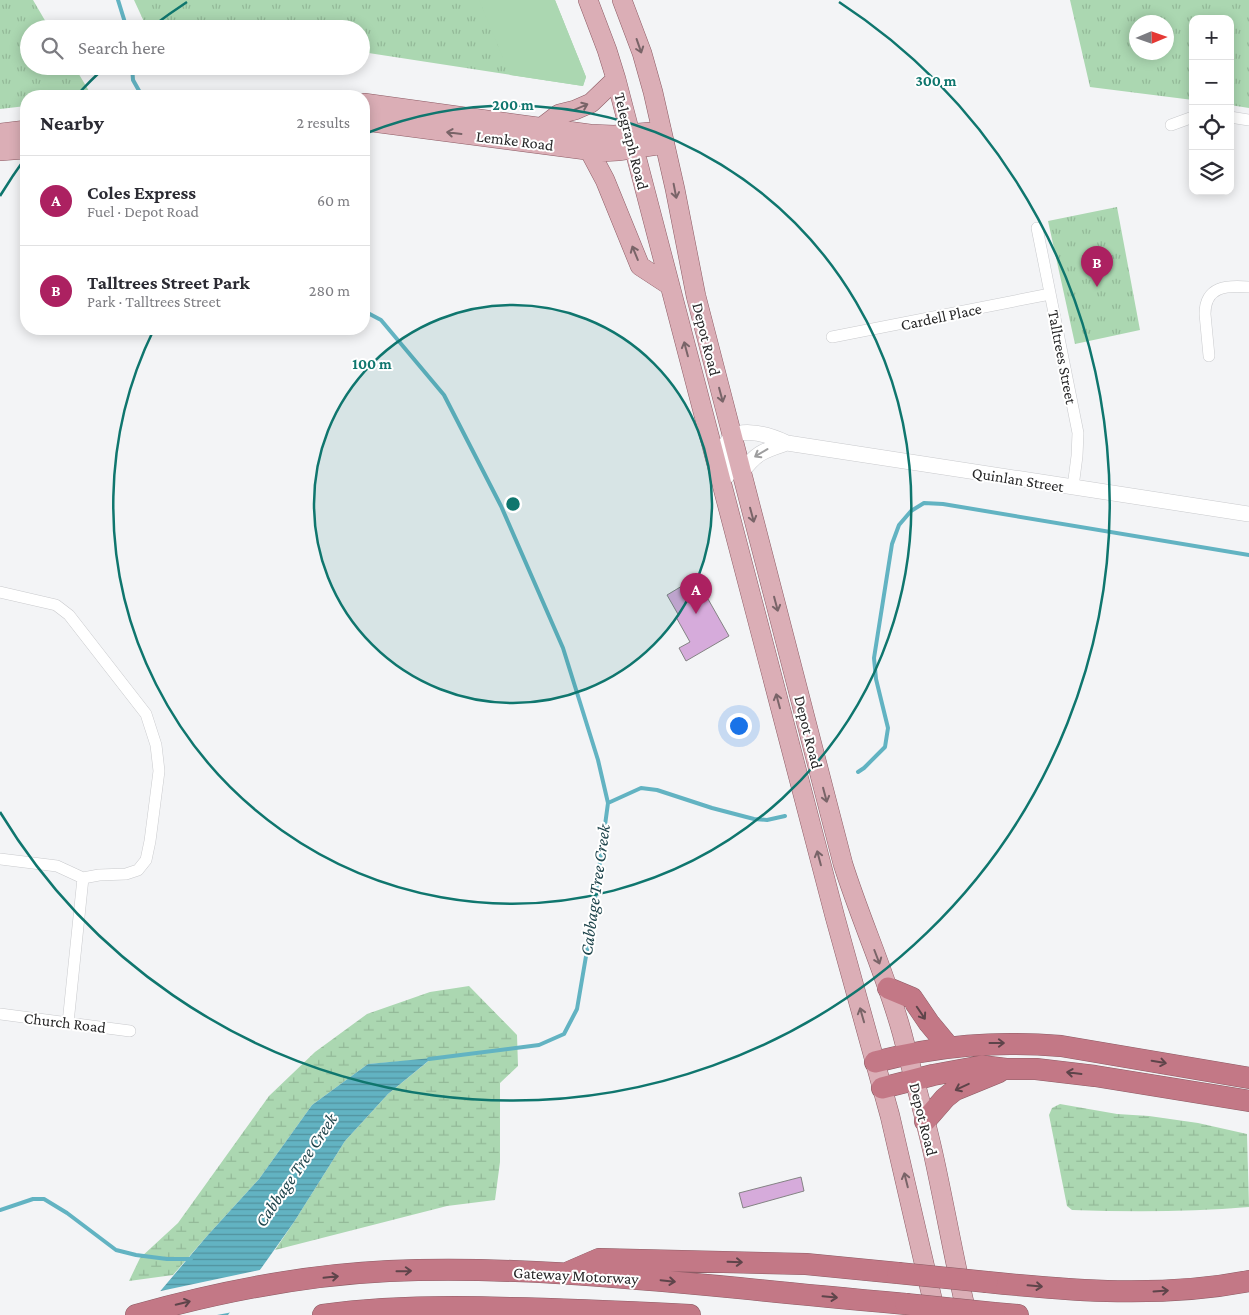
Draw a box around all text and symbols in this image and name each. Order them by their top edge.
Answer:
north arrow [1129,15,1174,60]
map controls [1189,15,1234,195]
button: + [1189,15,1234,60]
search box [20,20,370,75]
icon: search [38,34,66,62]
text: Search here [78,37,165,58]
one-way arrow [635,38,644,53]
button: − [1189,60,1234,105]
text: 300 m [915,73,957,89]
street label: Telegraph Road [610,91,652,192]
text: 200 m [492,97,534,113]
one-way arrow [573,102,588,112]
button: locate [1189,105,1234,150]
text: Nearby [40,111,104,135]
text: 2 results [297,114,350,131]
street label: Lemke Road [475,127,555,154]
one-way arrow [446,128,462,138]
button: layers [1189,150,1234,195]
text: Coles Express [87,182,196,203]
one-way arrow [671,183,681,199]
text: A [51,192,61,209]
text: 60 m [317,192,350,209]
text: Fuel · Depot Road [87,203,199,220]
one-way arrow [630,246,639,261]
pin: B [1081,246,1113,287]
text: Talltrees Street Park [87,272,250,293]
text: B [51,282,61,299]
text: 280 m [309,282,350,299]
text: Park · Talltrees Street [87,293,221,310]
street label: Cardell Place [899,300,983,333]
street label: Depot Road [688,301,724,378]
street label: Talltrees Street [1045,309,1080,406]
one-way arrow [681,341,690,357]
text: 100 m [352,356,392,372]
one-way arrow [717,386,726,402]
one-way arrow [754,448,768,459]
street label: Quinlan Street [971,464,1066,495]
centre of rings [504,495,522,513]
one-way arrow [748,507,757,523]
pin: A [680,573,712,614]
one-way arrow [771,596,781,612]
one-way arrow [773,693,783,709]
street label: Depot Road [790,694,826,771]
your location [726,713,752,739]
one-way arrow [821,787,830,803]
water label: Cabbage Tree Creek [576,822,614,957]
one-way arrow [814,850,824,866]
one-way arrow [873,949,882,964]
one-way arrow [916,1005,926,1019]
one-way arrow [856,1007,866,1023]
street label: Church Road [23,1009,107,1036]
one-way arrow [989,1038,1005,1048]
one-way arrow [1150,1058,1166,1068]
one-way arrow [1066,1068,1082,1078]
street label: Depot Road [905,1081,941,1158]
one-way arrow [954,1083,969,1093]
water label: Cabbage Tree Creek [251,1109,342,1230]
one-way arrow [900,1172,910,1188]
one-way arrow [727,1257,743,1267]
street label: Gateway Motorway [513,1264,640,1288]
one-way arrow [396,1266,412,1276]
one-way arrow [323,1272,339,1282]
one-way arrow [660,1276,676,1286]
one-way arrow [1027,1282,1043,1291]
one-way arrow [1153,1286,1169,1296]
one-way arrow [821,1292,837,1302]
one-way arrow [175,1298,191,1307]

